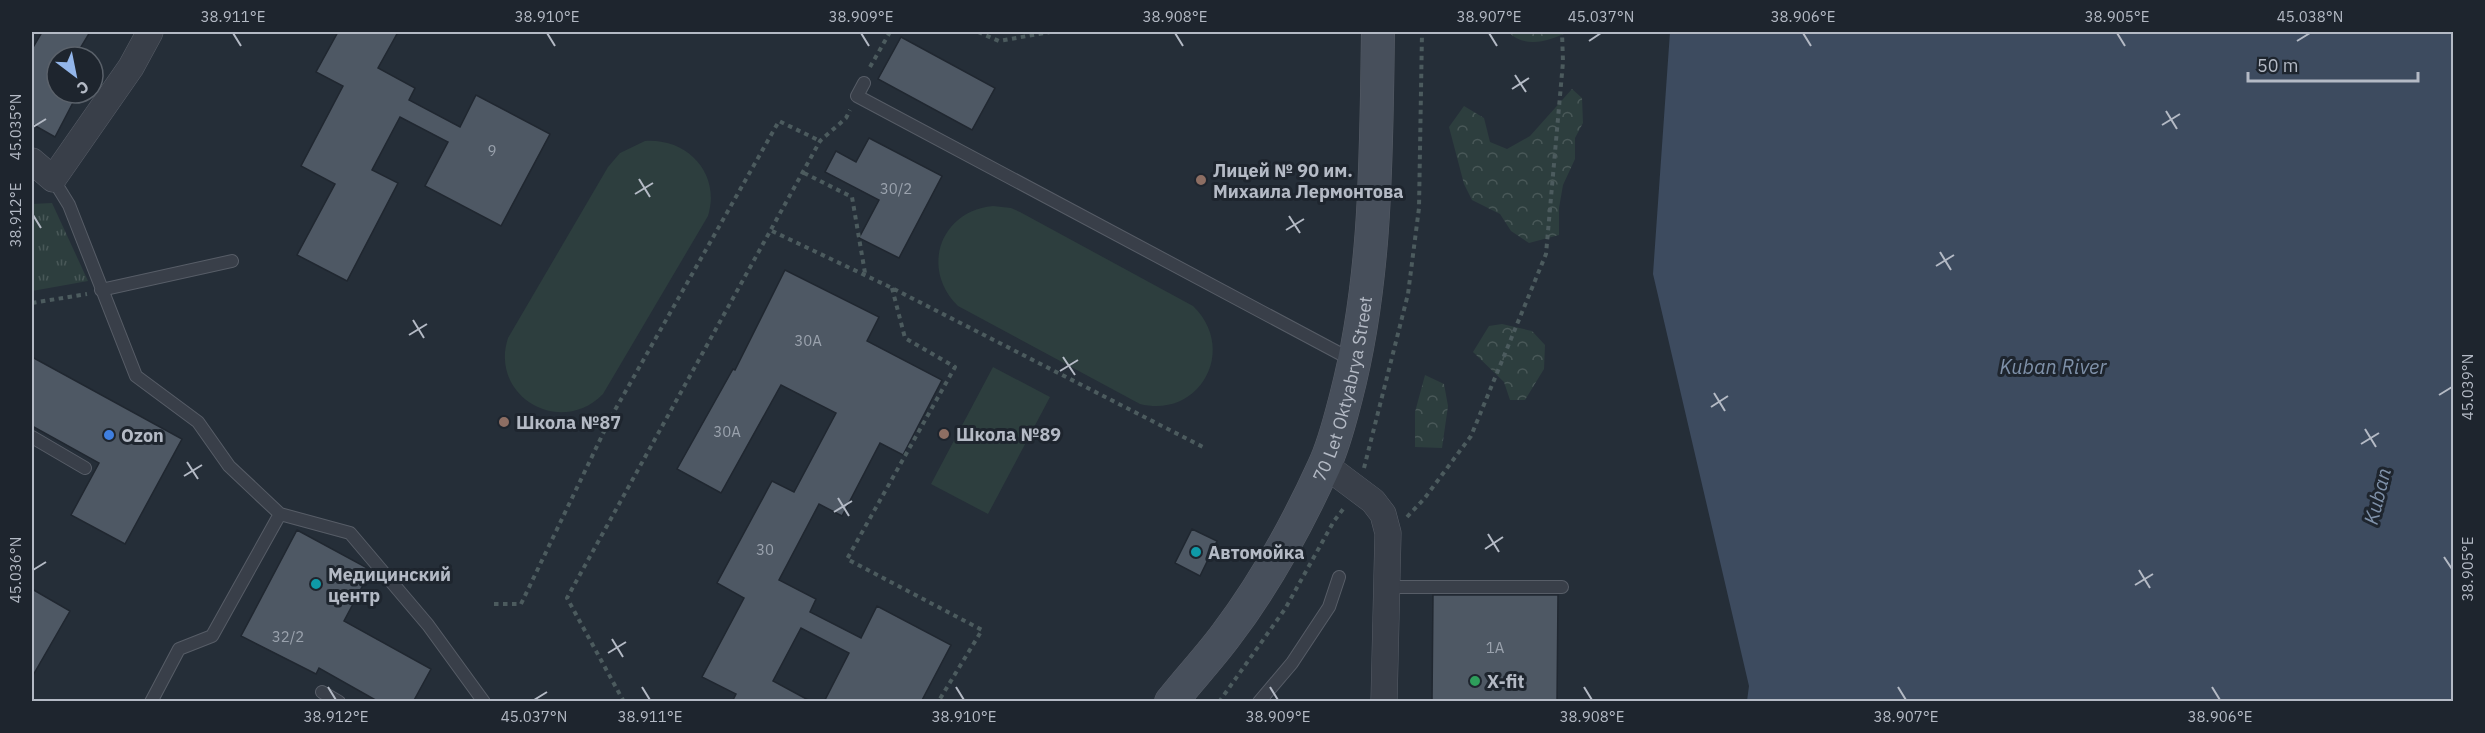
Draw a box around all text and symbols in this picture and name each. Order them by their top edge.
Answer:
text: 38.911°E [201,7,265,26]
text: 38.910°E [515,7,579,26]
text: 38.909°E [829,7,893,26]
text: 38.908°E [1143,7,1207,26]
text: 38.907°E [1457,7,1521,26]
text: 45.037°N [1568,7,1634,26]
text: 38.906°E [1771,7,1835,26]
text: 38.905°E [2085,7,2149,26]
text: 45.038°N [2277,7,2343,26]
north arrow [45,45,105,105]
scale bar [2248,45,2418,83]
text: 50 m [2257,54,2299,77]
text: С [73,76,93,99]
text: 45.035°N [6,94,25,160]
house number: 9 [487,141,497,160]
place label: Лицей № 90 им. Михаила Лермонтова [1213,159,1404,203]
marker: Лицей № 90 им. Михаила Лермонтова [1194,173,1208,187]
house number: 30/2 [880,179,912,198]
text: 38.912°E [6,183,25,247]
street label: 70 Let Oktyabrya Street [1307,295,1377,485]
house number: 30А [794,331,822,350]
water label: Kuban River [2000,353,2107,380]
text: 45.039°N [2458,354,2477,420]
place label: Школа №87 [516,411,621,434]
marker: Школа №87 [497,415,511,429]
house number: 30А [713,422,741,441]
place label: Школа №89 [956,423,1061,446]
place label: Ozon [121,424,164,447]
marker: Школа №89 [937,427,951,441]
marker: Ozon [102,428,116,442]
water label: Kuban [2357,465,2397,527]
text: 45.036°N [6,537,25,603]
text: 38.905°E [2458,537,2477,601]
house number: 30 [756,540,774,559]
place label: Автомойка [1208,541,1304,564]
marker: Автомойка [1189,545,1203,559]
place label: Медицинский центр [328,563,451,607]
marker: Медицинский центр [309,577,323,591]
house number: 32/2 [272,627,304,646]
house number: 1А [1486,638,1505,657]
place label: X-fit [1487,670,1524,693]
marker: X-fit [1468,674,1482,688]
text: 38.912°E [304,707,368,726]
text: 45.037°N [501,707,567,726]
text: 38.911°E [618,707,682,726]
text: 38.910°E [932,707,996,726]
text: 38.909°E [1246,707,1310,726]
text: 38.908°E [1560,707,1624,726]
text: 38.907°E [1874,707,1938,726]
text: 38.906°E [2188,707,2252,726]

